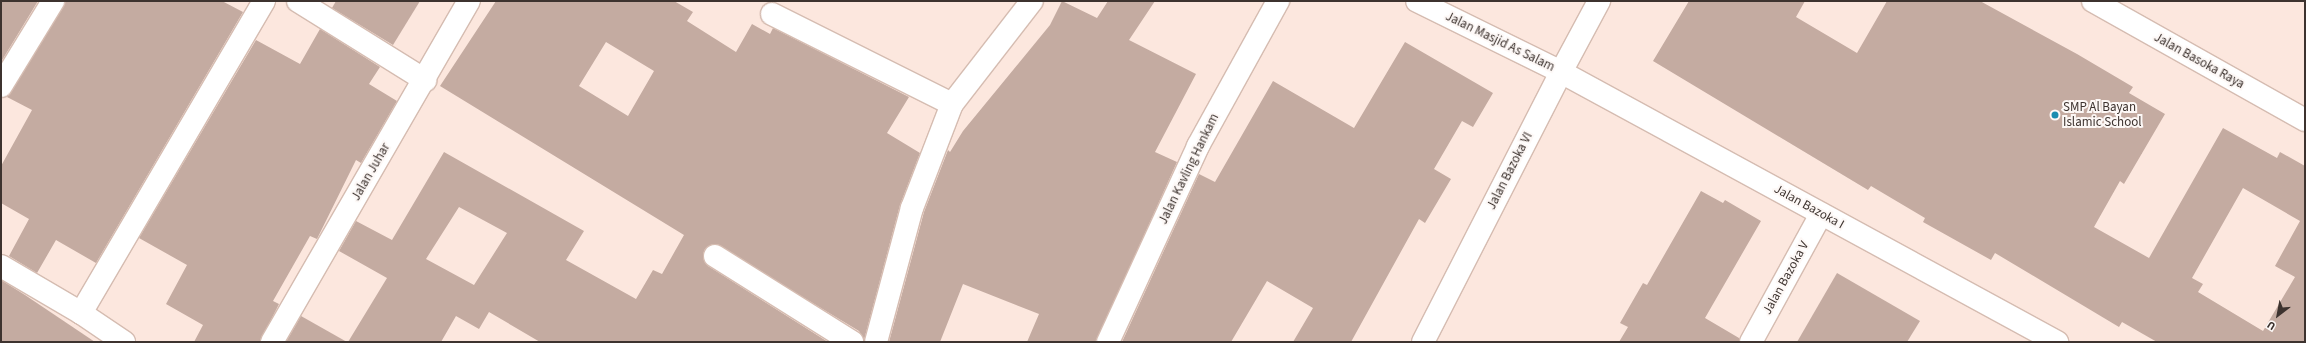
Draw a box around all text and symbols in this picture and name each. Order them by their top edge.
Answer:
street label: Jalan Masjid As Salam [1443,9,1557,75]
street label: Jalan Basoka Raya [2151,30,2247,92]
place label: SMP Al Bayan Islamic School [2063,100,2142,131]
marker: SMP Al Bayan Islamic School [2050,110,2060,120]
street label: Jalan Kavling Hankam [1155,111,1223,227]
street label: Jalan Bazoka VI [1484,130,1536,212]
street label: Jalan Juhar [348,140,394,204]
street label: Jalan Bazoka I [1771,181,1847,233]
street label: Jalan Bazoka V [1760,239,1812,317]
north arrow [2258,295,2298,335]
text: U [2264,317,2278,334]

